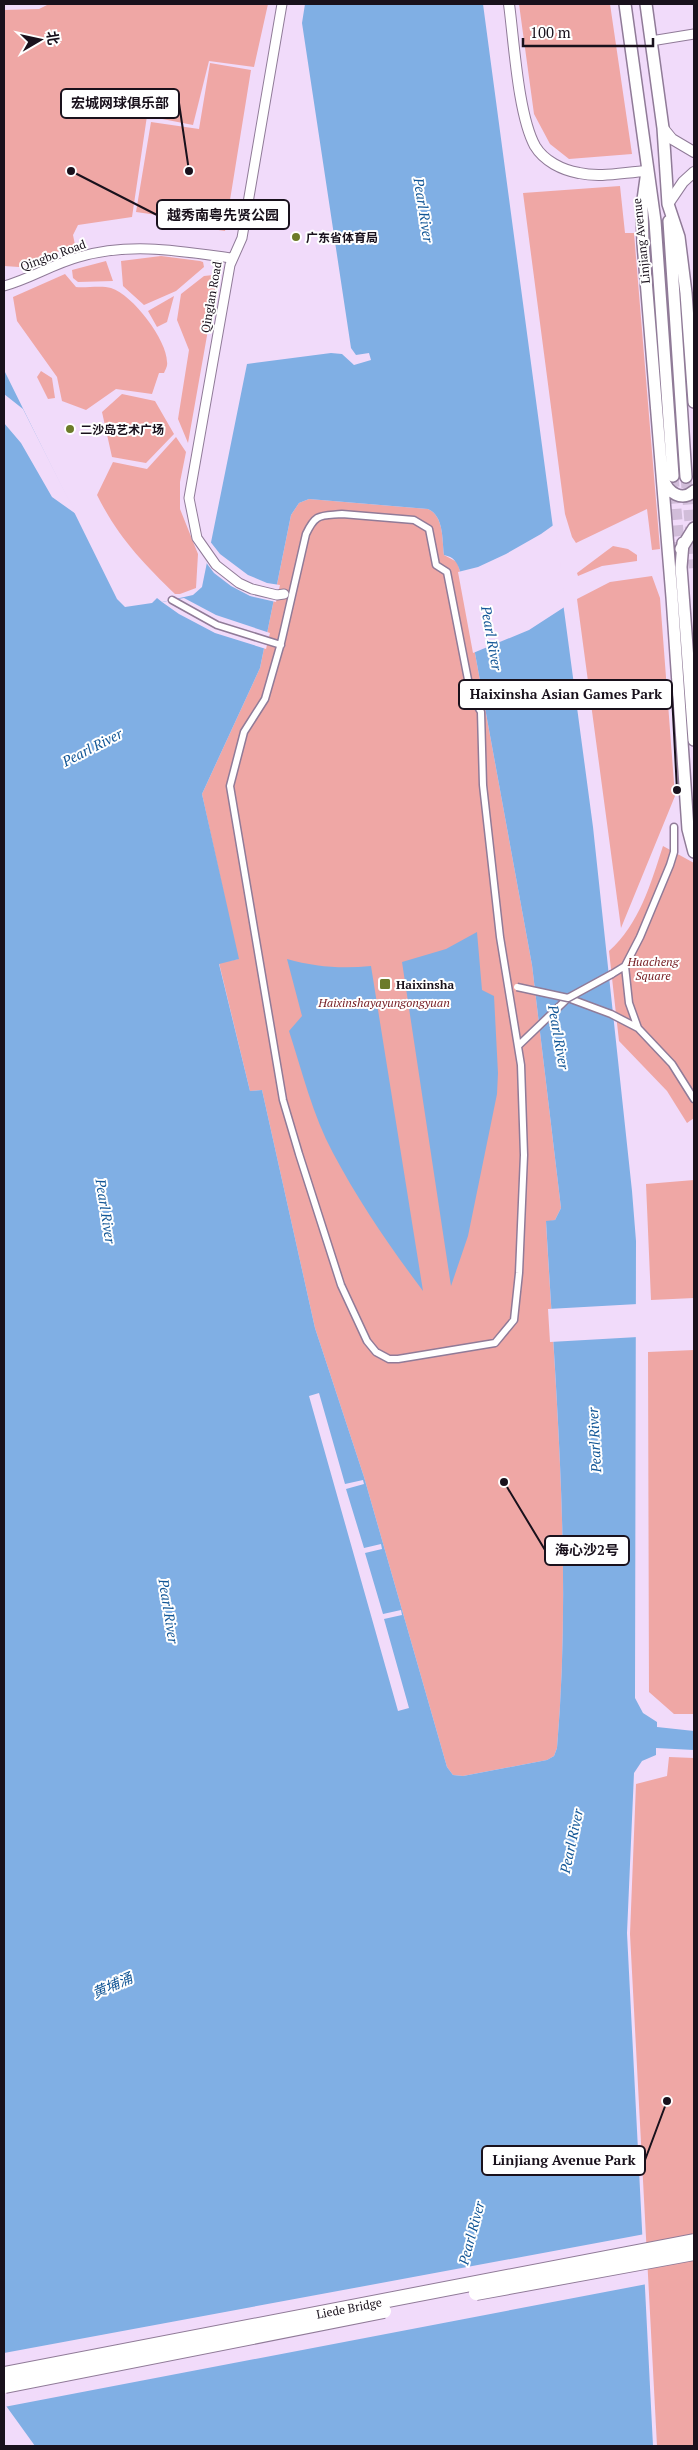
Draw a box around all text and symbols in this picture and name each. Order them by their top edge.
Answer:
north arrow [15,15,65,65]
scale bar [523,15,653,47]
text: 100 m [530,22,571,42]
text: 北 [43,29,64,46]
callout: 宏城网球俱乐部 [61,89,179,118]
text: 宏城网球俱乐部 [71,93,169,112]
water label: Pearl River [409,175,439,244]
street label: Linjiang Avenue [629,198,653,284]
callout: 越秀南粤先贤公园 [157,200,289,229]
text: 越秀南粤先贤公园 [167,205,279,224]
place label: 广东省体育局 [306,230,378,245]
marker: 广东省体育局 [290,231,302,243]
street label: Qingbo Road [18,236,88,274]
street label: Qinglan Road [197,260,225,334]
place label: 二沙岛艺术广场 [80,422,164,437]
marker: 二沙岛艺术广场 [64,423,76,435]
water label: Pearl River [477,603,507,672]
callout: Haixinsha Asian Games Park [459,680,672,709]
text: Haixinsha Asian Games Park [470,684,663,703]
water label: Pearl River [58,723,126,771]
park label: Huacheng Square [626,954,680,983]
marker: Haixinsha [378,977,392,991]
place label: Haixinsha [396,977,454,992]
park label: Haixinshayayungongyuan [317,995,450,1010]
water label: Pearl River [544,1002,574,1071]
water label: Pearl River [91,1176,121,1245]
water label: Pearl River [583,1406,605,1474]
callout: 海心沙2号 [545,1536,629,1565]
text: 海心沙2号 [555,1540,619,1559]
water label: Pearl River [154,1576,184,1645]
water label: Pearl River [555,1807,587,1876]
water label: 黄埔涌 [89,1967,137,2002]
callout: Linjiang Avenue Park [482,2146,645,2175]
text: Linjiang Avenue Park [492,2150,636,2169]
water label: Pearl River [453,2199,489,2268]
street label: Liede Bridge [315,2294,383,2322]

